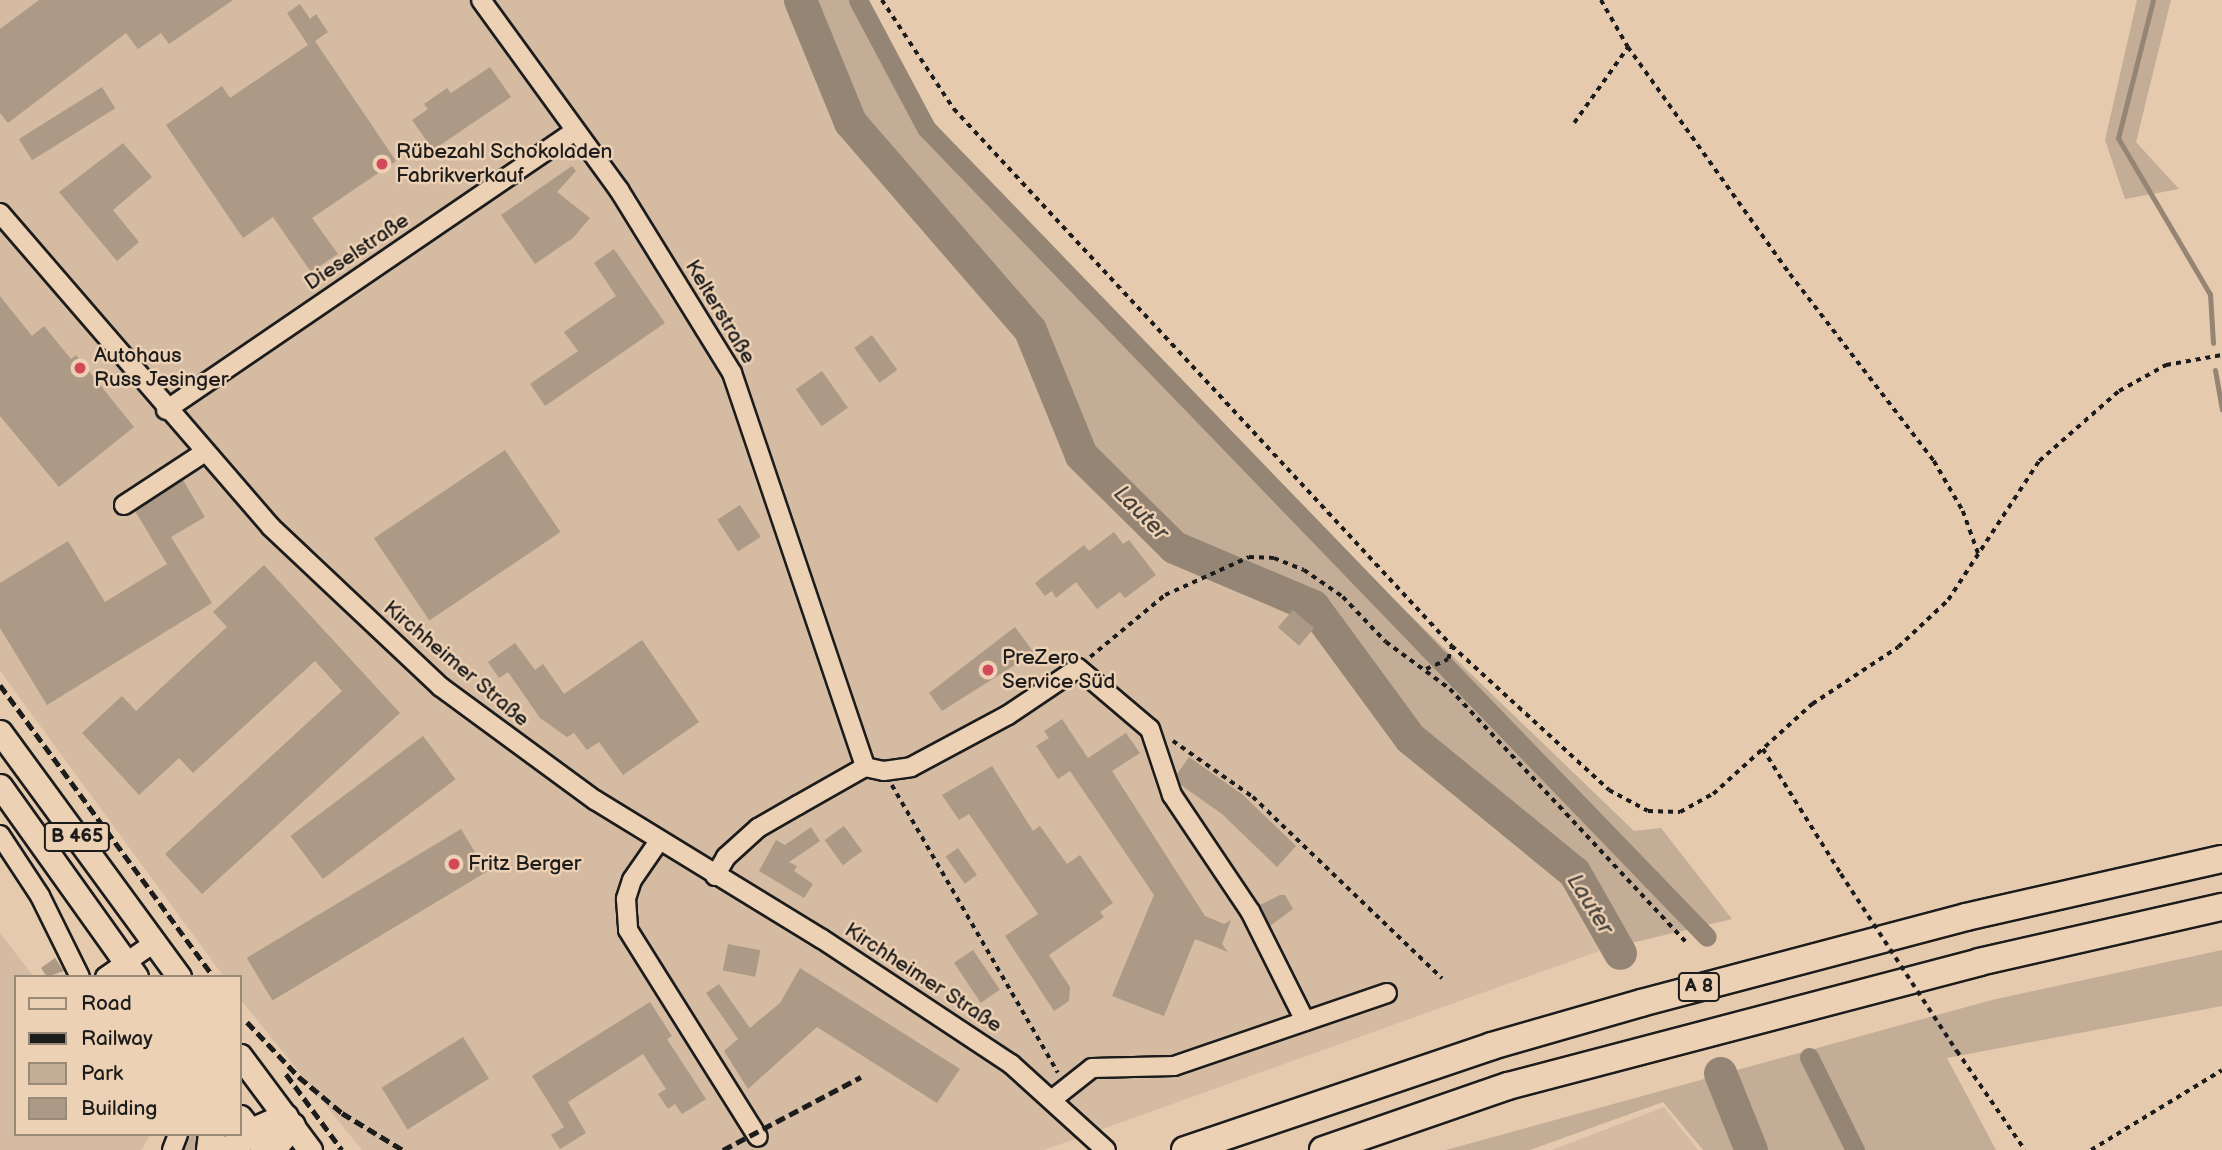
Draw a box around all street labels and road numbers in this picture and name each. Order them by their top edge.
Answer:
street label: Dieselstraße [300,208,414,296]
street label: Kelterstraße [679,256,761,368]
street label: Kirchheimer Straße [378,596,534,732]
road number: B 465 [44,822,110,852]
street label: Kirchheimer Straße [839,918,1007,1038]
road number: A 8 [1676,972,1722,1002]

